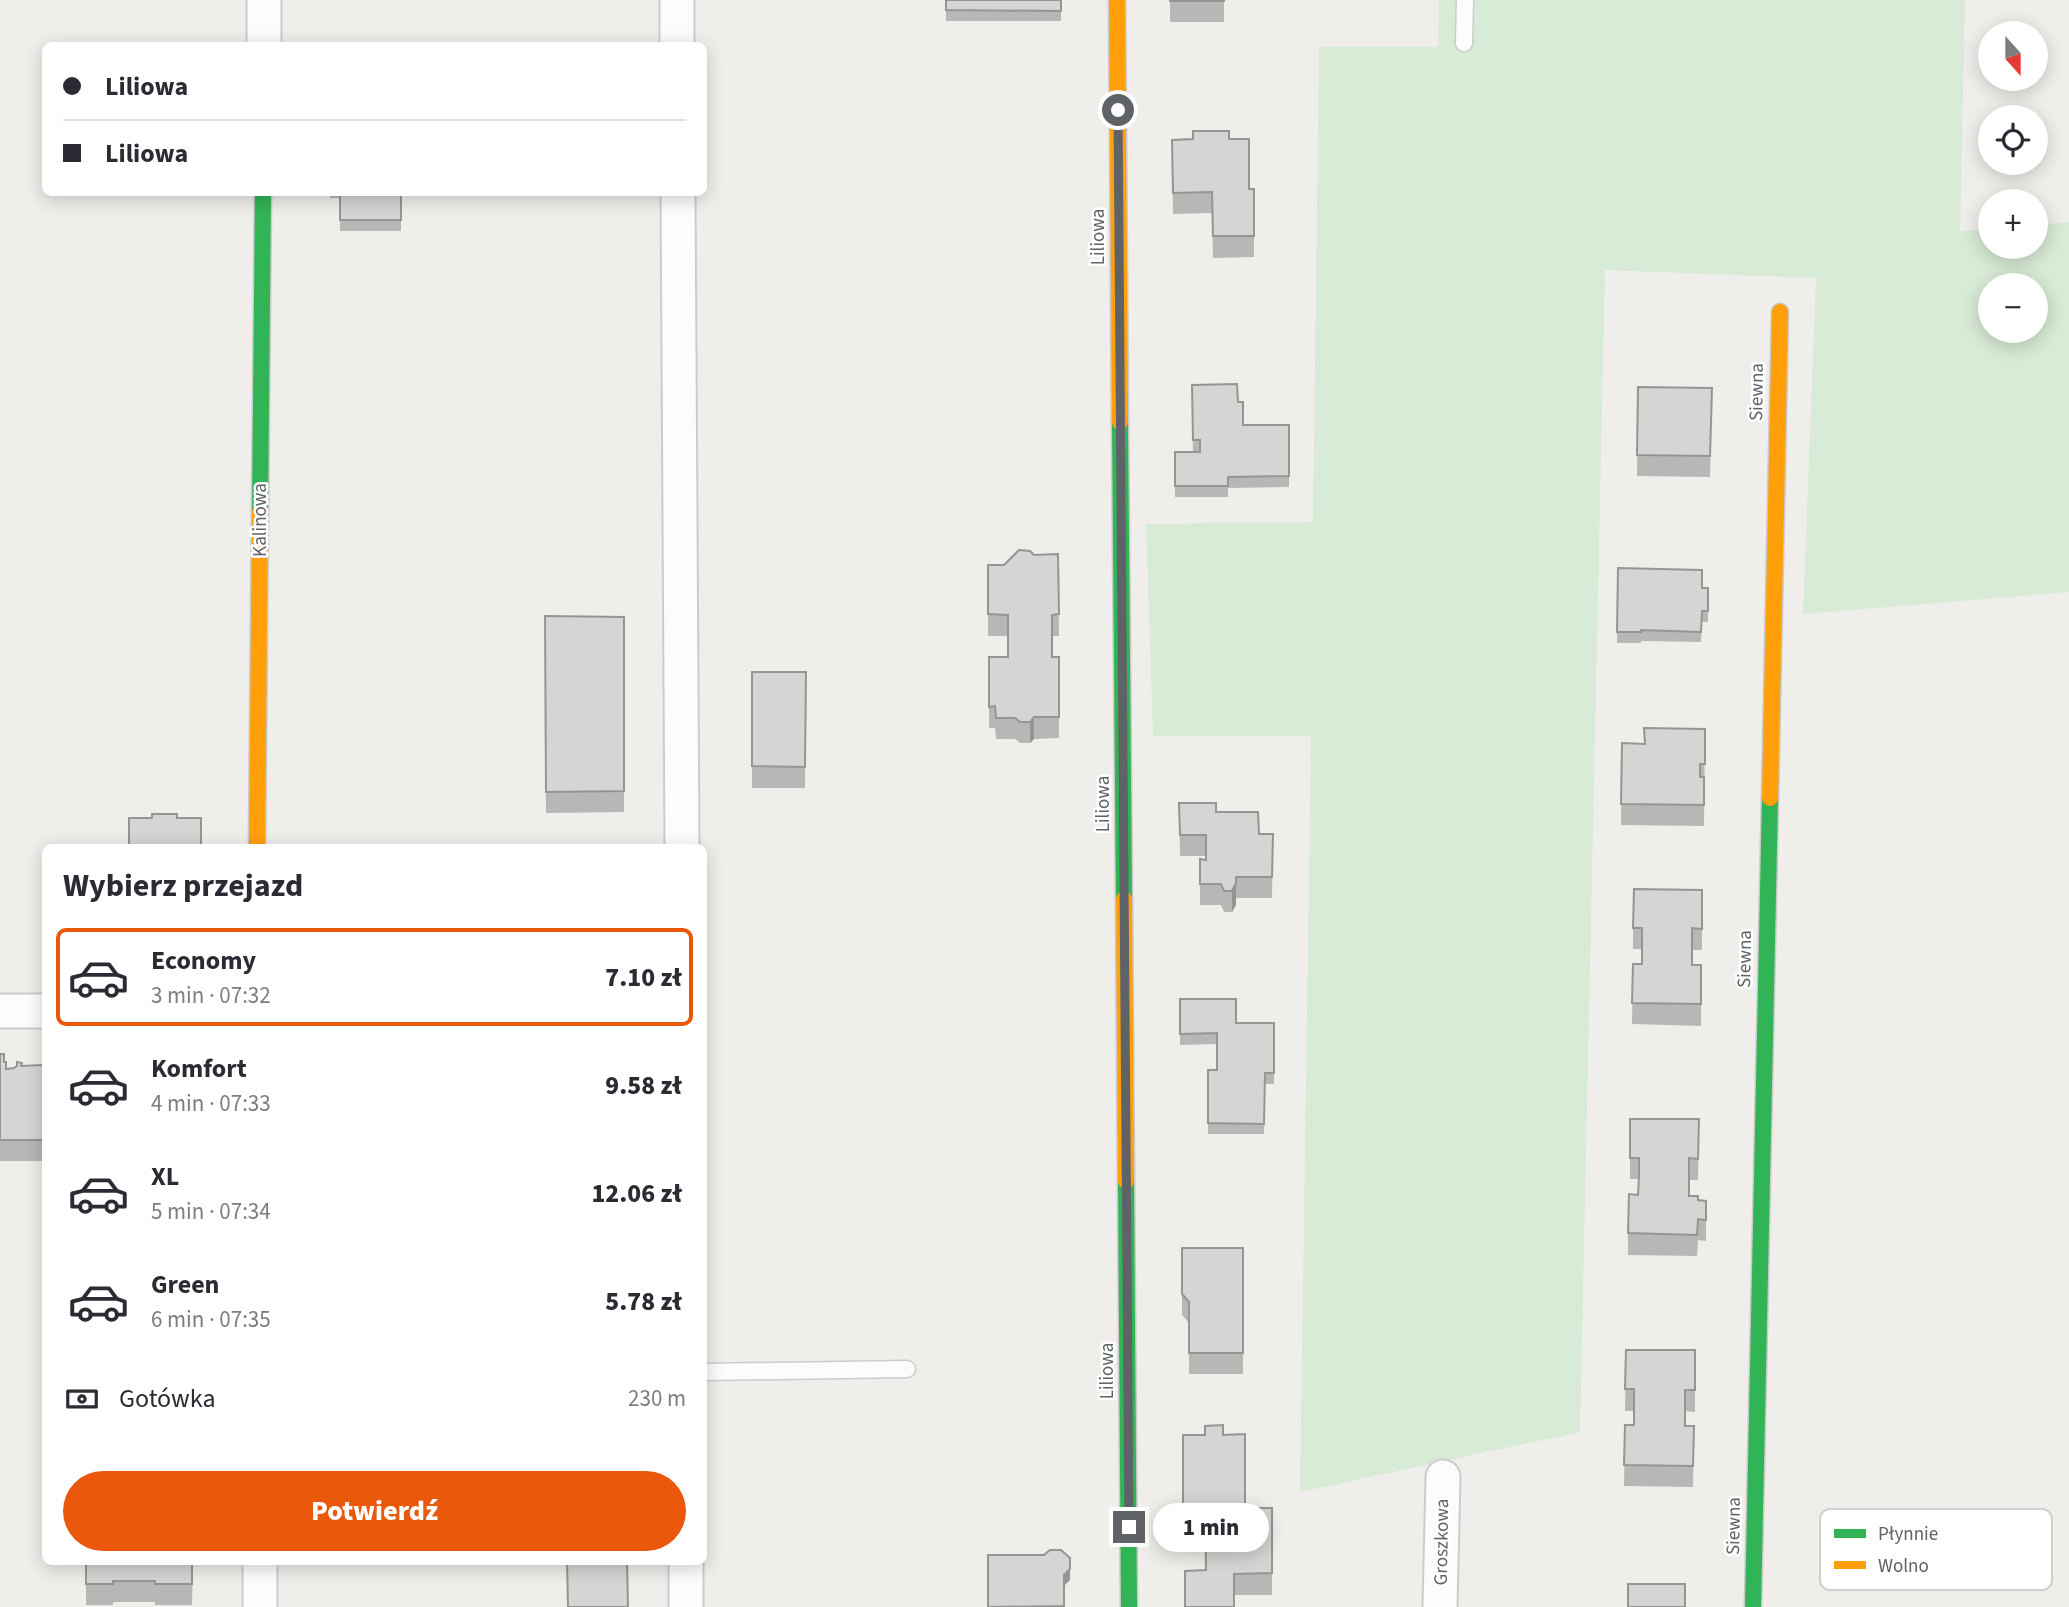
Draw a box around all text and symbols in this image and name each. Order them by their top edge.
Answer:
north arrow [1978,21,2048,91]
map controls [1978,21,2048,343]
text: Liliowa [105,68,188,105]
route start [1102,94,1134,126]
button: locate [1978,105,2048,175]
text: Liliowa [105,135,188,172]
button: + [1978,189,2048,259]
street label: Liliowa [1085,209,1112,265]
button: − [1978,273,2048,343]
street label: Siewna [1743,363,1771,421]
street label: Kalinowa [247,483,274,557]
street label: Liliowa [1090,776,1117,832]
text: Wybierz przejazd [63,863,303,909]
street label: Siewna [1731,930,1759,988]
text: Economy [151,942,256,979]
icon: car [67,946,130,1009]
text: 7.10 zł [605,959,682,996]
text: 3 min · 07:32 [151,979,271,1012]
text: Komfort [151,1050,247,1087]
icon: car [67,1054,130,1117]
text: 9.58 zł [605,1067,682,1104]
text: 4 min · 07:33 [151,1087,271,1120]
text: XL [151,1158,179,1195]
icon: car [67,1162,130,1225]
text: 12.06 zł [591,1175,682,1212]
text: 5 min · 07:34 [151,1195,271,1228]
text: Green [151,1266,219,1303]
icon: car [67,1270,130,1333]
text: 5.78 zł [605,1283,682,1320]
text: 6 min · 07:35 [151,1303,271,1336]
street label: Liliowa [1094,1343,1121,1399]
icon: cash [63,1380,101,1418]
text: Gotówka [119,1380,216,1417]
text: 230 m [628,1382,686,1415]
button: Potwierdź [63,1471,686,1551]
street label: Siewna [1720,1497,1748,1555]
street label: Groszkowa [1428,1498,1456,1586]
callout: 1 min [1154,1502,1269,1552]
legend [1820,1509,2052,1590]
route end [1113,1511,1145,1543]
text: 1 min [1183,1511,1239,1544]
text: Płynnie [1878,1521,1938,1548]
text: Wolno [1878,1553,1929,1580]

